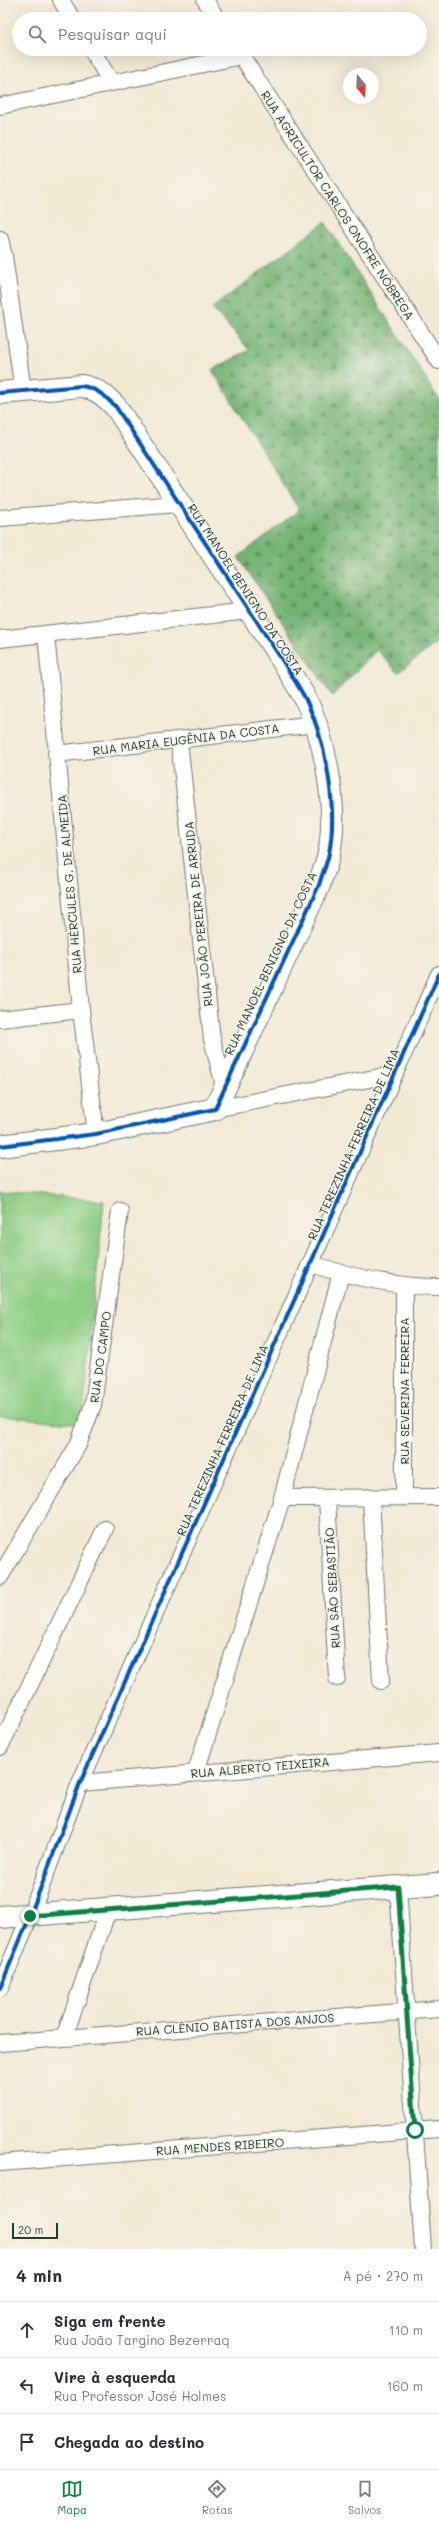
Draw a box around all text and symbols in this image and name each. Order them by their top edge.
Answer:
search box [12,12,427,56]
icon: search [26,23,48,45]
text: Pesquisar aqui [58,24,167,44]
north arrow [343,68,379,104]
street label: RUA AGRICULTOR CARLOS ONOFRE NÓBREGA [258,87,418,323]
street label: RUA MANOEL BENIGNO DA COSTA [185,500,307,678]
street label: RUA MARIA EUGÊNIA DA COSTA [92,720,280,758]
street label: RUA HÉRCULES G. DE ALMEIDA [53,794,85,974]
street label: RUA JOÃO PEREIRA DE ARRUDA [180,821,216,1007]
street label: RUA MANOEL BENIGNO DA COSTA [220,869,320,1057]
street label: RUA TEREZINHA FERREIRA DE LIMA [303,1046,403,1242]
street label: RUA DO CAMPO [86,1310,114,1404]
street label: RUA SEVERINA FERREIRA [396,1317,412,1465]
street label: RUA TEREZINHA FERREIRA DE LIMA [172,1342,272,1538]
street label: RUA SÃO SEBASTIÃO [321,1527,343,1649]
street label: RUA ALBERTO TEIXEIRA [190,1753,330,1781]
route end [21,1907,39,1925]
street label: RUA CLÊNIO BATISTA DOS ANJOS [135,2009,335,2039]
route start [406,2121,424,2139]
street label: RUA MENDES RIBEIRO [155,2134,285,2158]
scale bar [12,2221,58,2240]
text: 20 m [18,2222,43,2237]
text: 4 min [16,2264,62,2286]
text: A pé · 270 m [343,2267,423,2284]
text: Siga em frente [54,2311,166,2331]
icon: ahead [16,2319,38,2341]
text: 110 m [389,2321,423,2338]
text: Rua João Targino Bezerraq [54,2331,230,2348]
text: Vire à esquerda [54,2367,176,2387]
icon: left [16,2375,38,2397]
text: 160 m [387,2377,423,2394]
text: Rua Professor José Holmes [54,2387,226,2404]
icon: arrive [16,2431,38,2453]
text: Chegada ao destino [54,2432,204,2452]
tab: Mapa [58,2478,87,2517]
tab: Rotas [202,2478,233,2517]
tab: Salvos [348,2478,381,2517]

